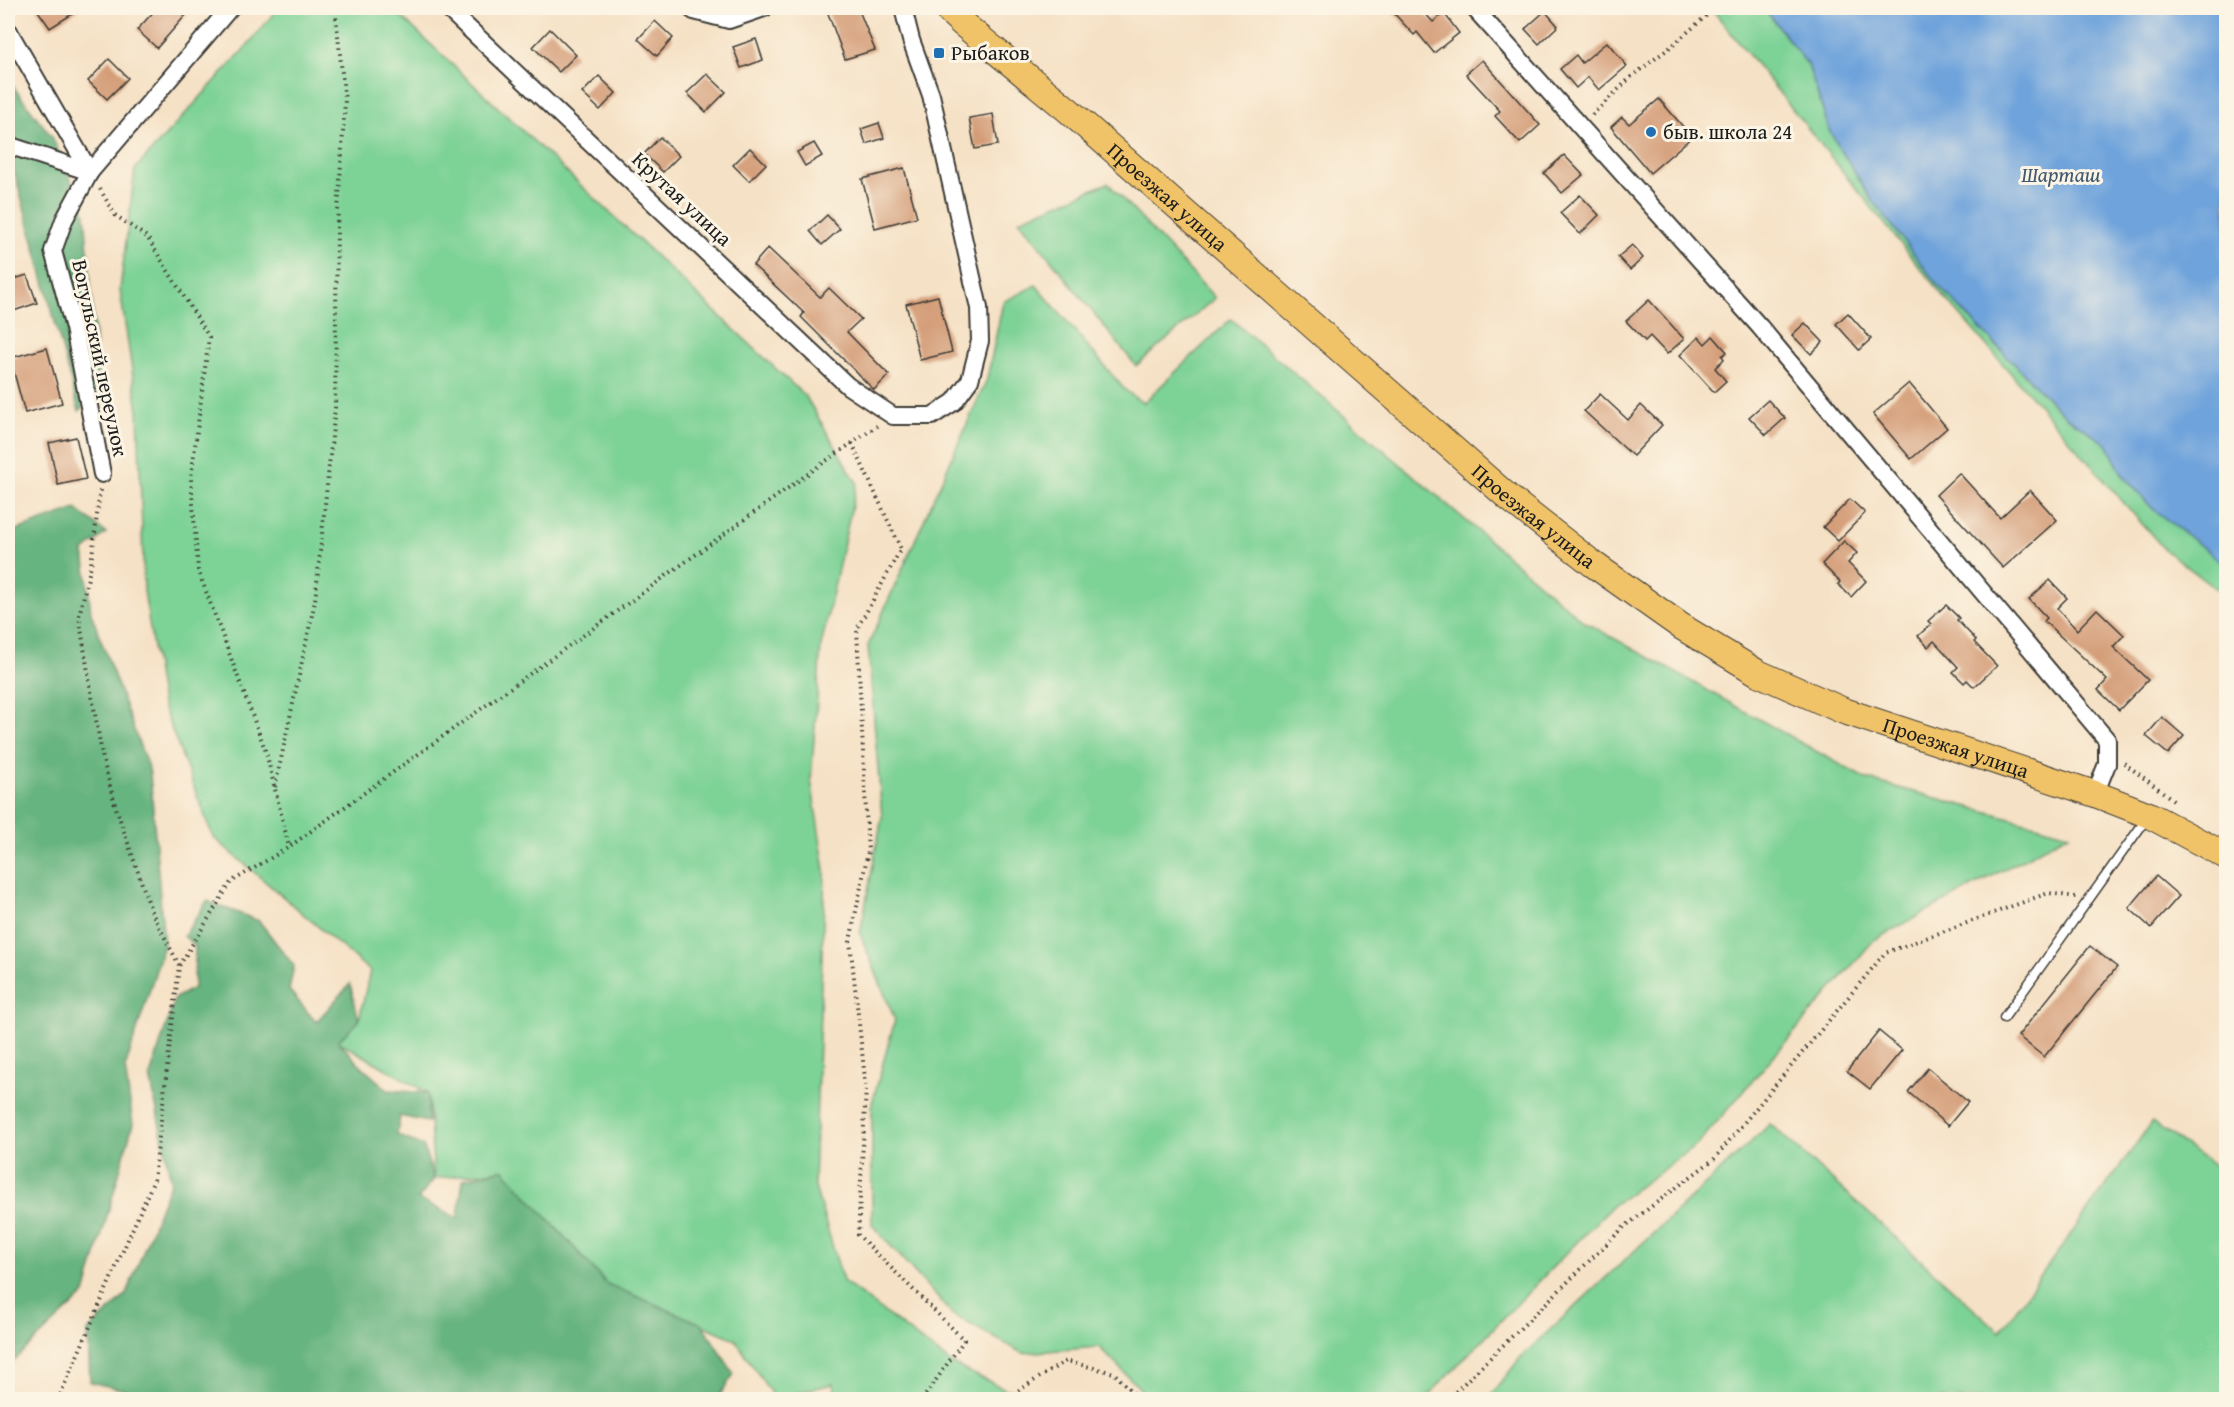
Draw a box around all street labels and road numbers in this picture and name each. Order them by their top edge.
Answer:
street label: Проезжая улица [1100,135,1235,259]
street label: Крутая улица [625,144,739,253]
street label: Вогульский переулок [64,257,136,459]
street label: Проезжая улица [1465,456,1603,576]
street label: Проезжая улица [1879,709,2033,786]

